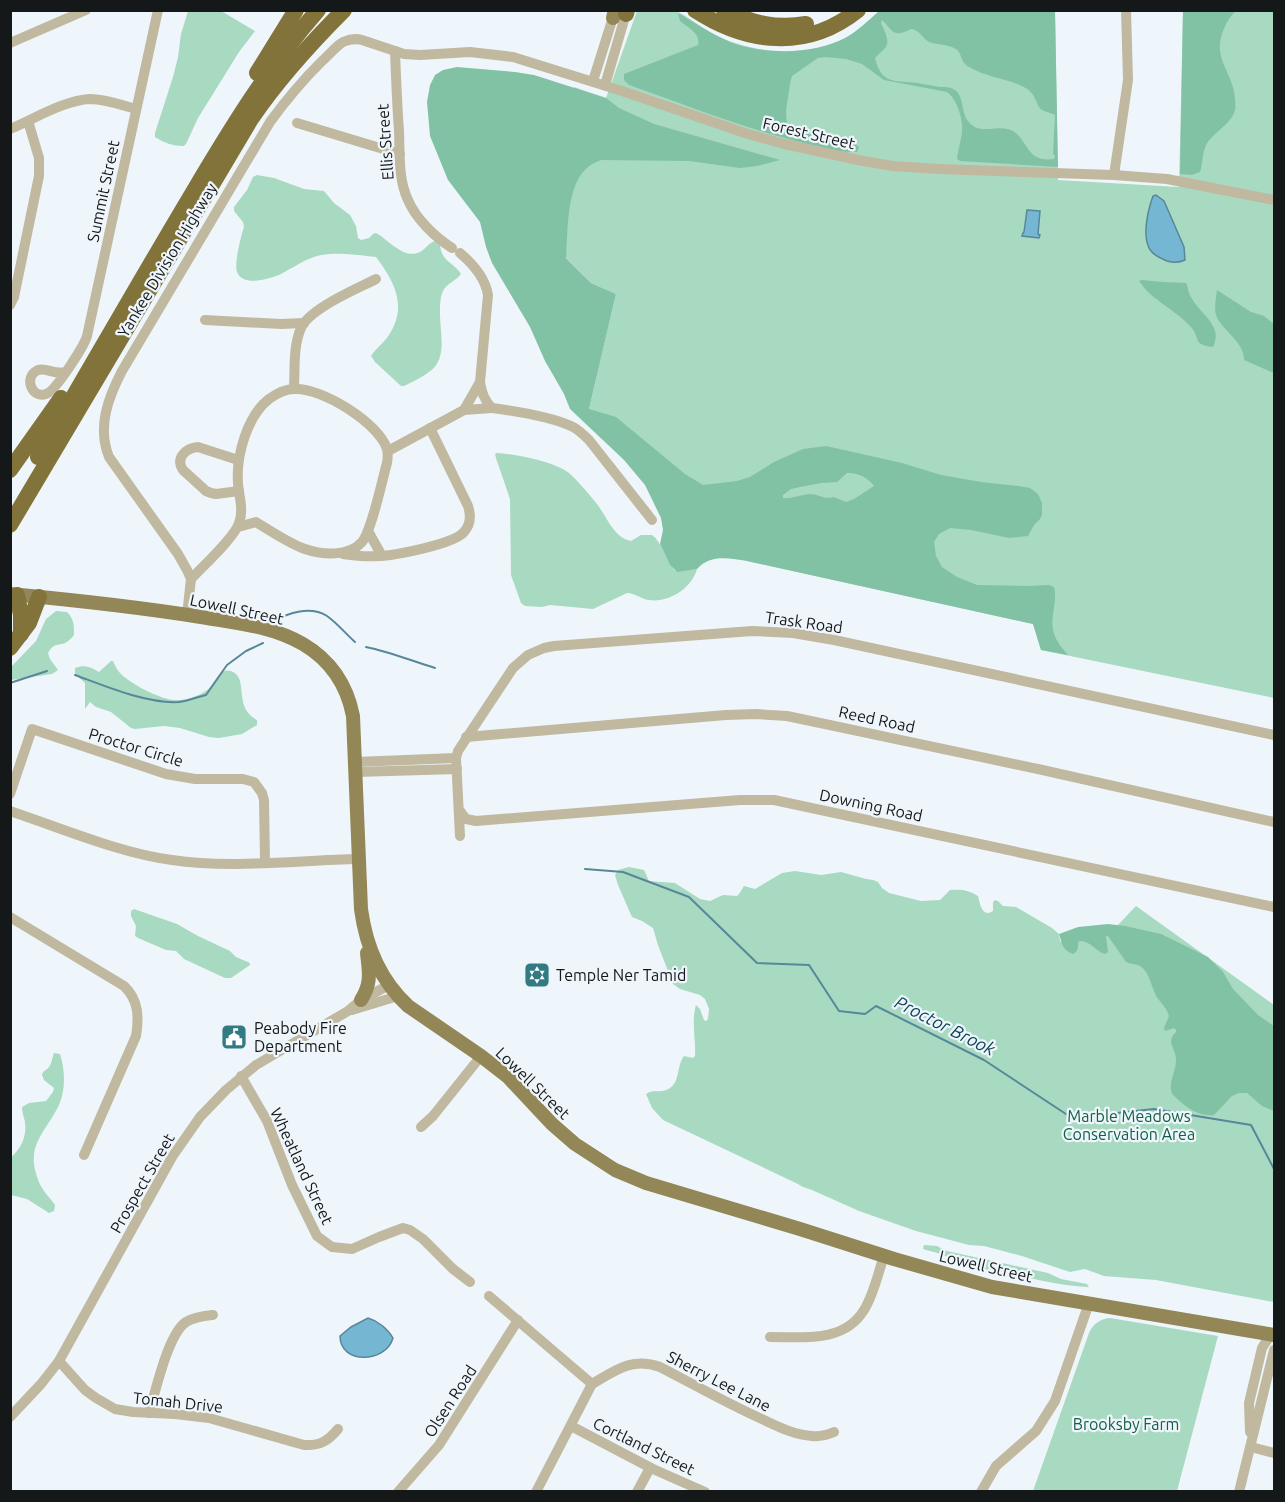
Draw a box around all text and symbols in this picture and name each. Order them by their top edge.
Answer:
street label: Ellis Street [373,102,397,181]
street label: Forest Street [761,114,858,153]
street label: Summit Street [83,138,123,244]
street label: Yankee Division Highway [114,179,220,340]
street label: Lowell Street [188,590,286,628]
street label: Trask Road [764,608,844,636]
street label: Reed Road [837,702,917,736]
street label: Proctor Circle [87,724,185,770]
street label: Downing Road [818,785,924,825]
synagogue icon: Temple Ner Tamid [522,960,552,990]
place label: Temple Ner Tamid [556,966,686,984]
water label: Proctor Brook [892,991,1000,1059]
place label: Peabody Fire Department [254,1019,347,1055]
public building icon: Peabody Fire Department [219,1022,249,1052]
street label: Lowell Street [492,1043,574,1123]
street label: Wheatland Street [267,1105,337,1228]
park label: Marble Meadows Conservation Area [1063,1107,1195,1143]
street label: Prospect Street [106,1129,178,1236]
street label: Lowell Street [937,1246,1035,1286]
street label: Sherry Lee Lane [664,1347,774,1415]
street label: Olsen Road [420,1362,480,1440]
street label: Tomah Drive [132,1388,224,1416]
street label: Cortland Street [590,1414,698,1479]
park label: Brooksby Farm [1073,1415,1179,1433]

